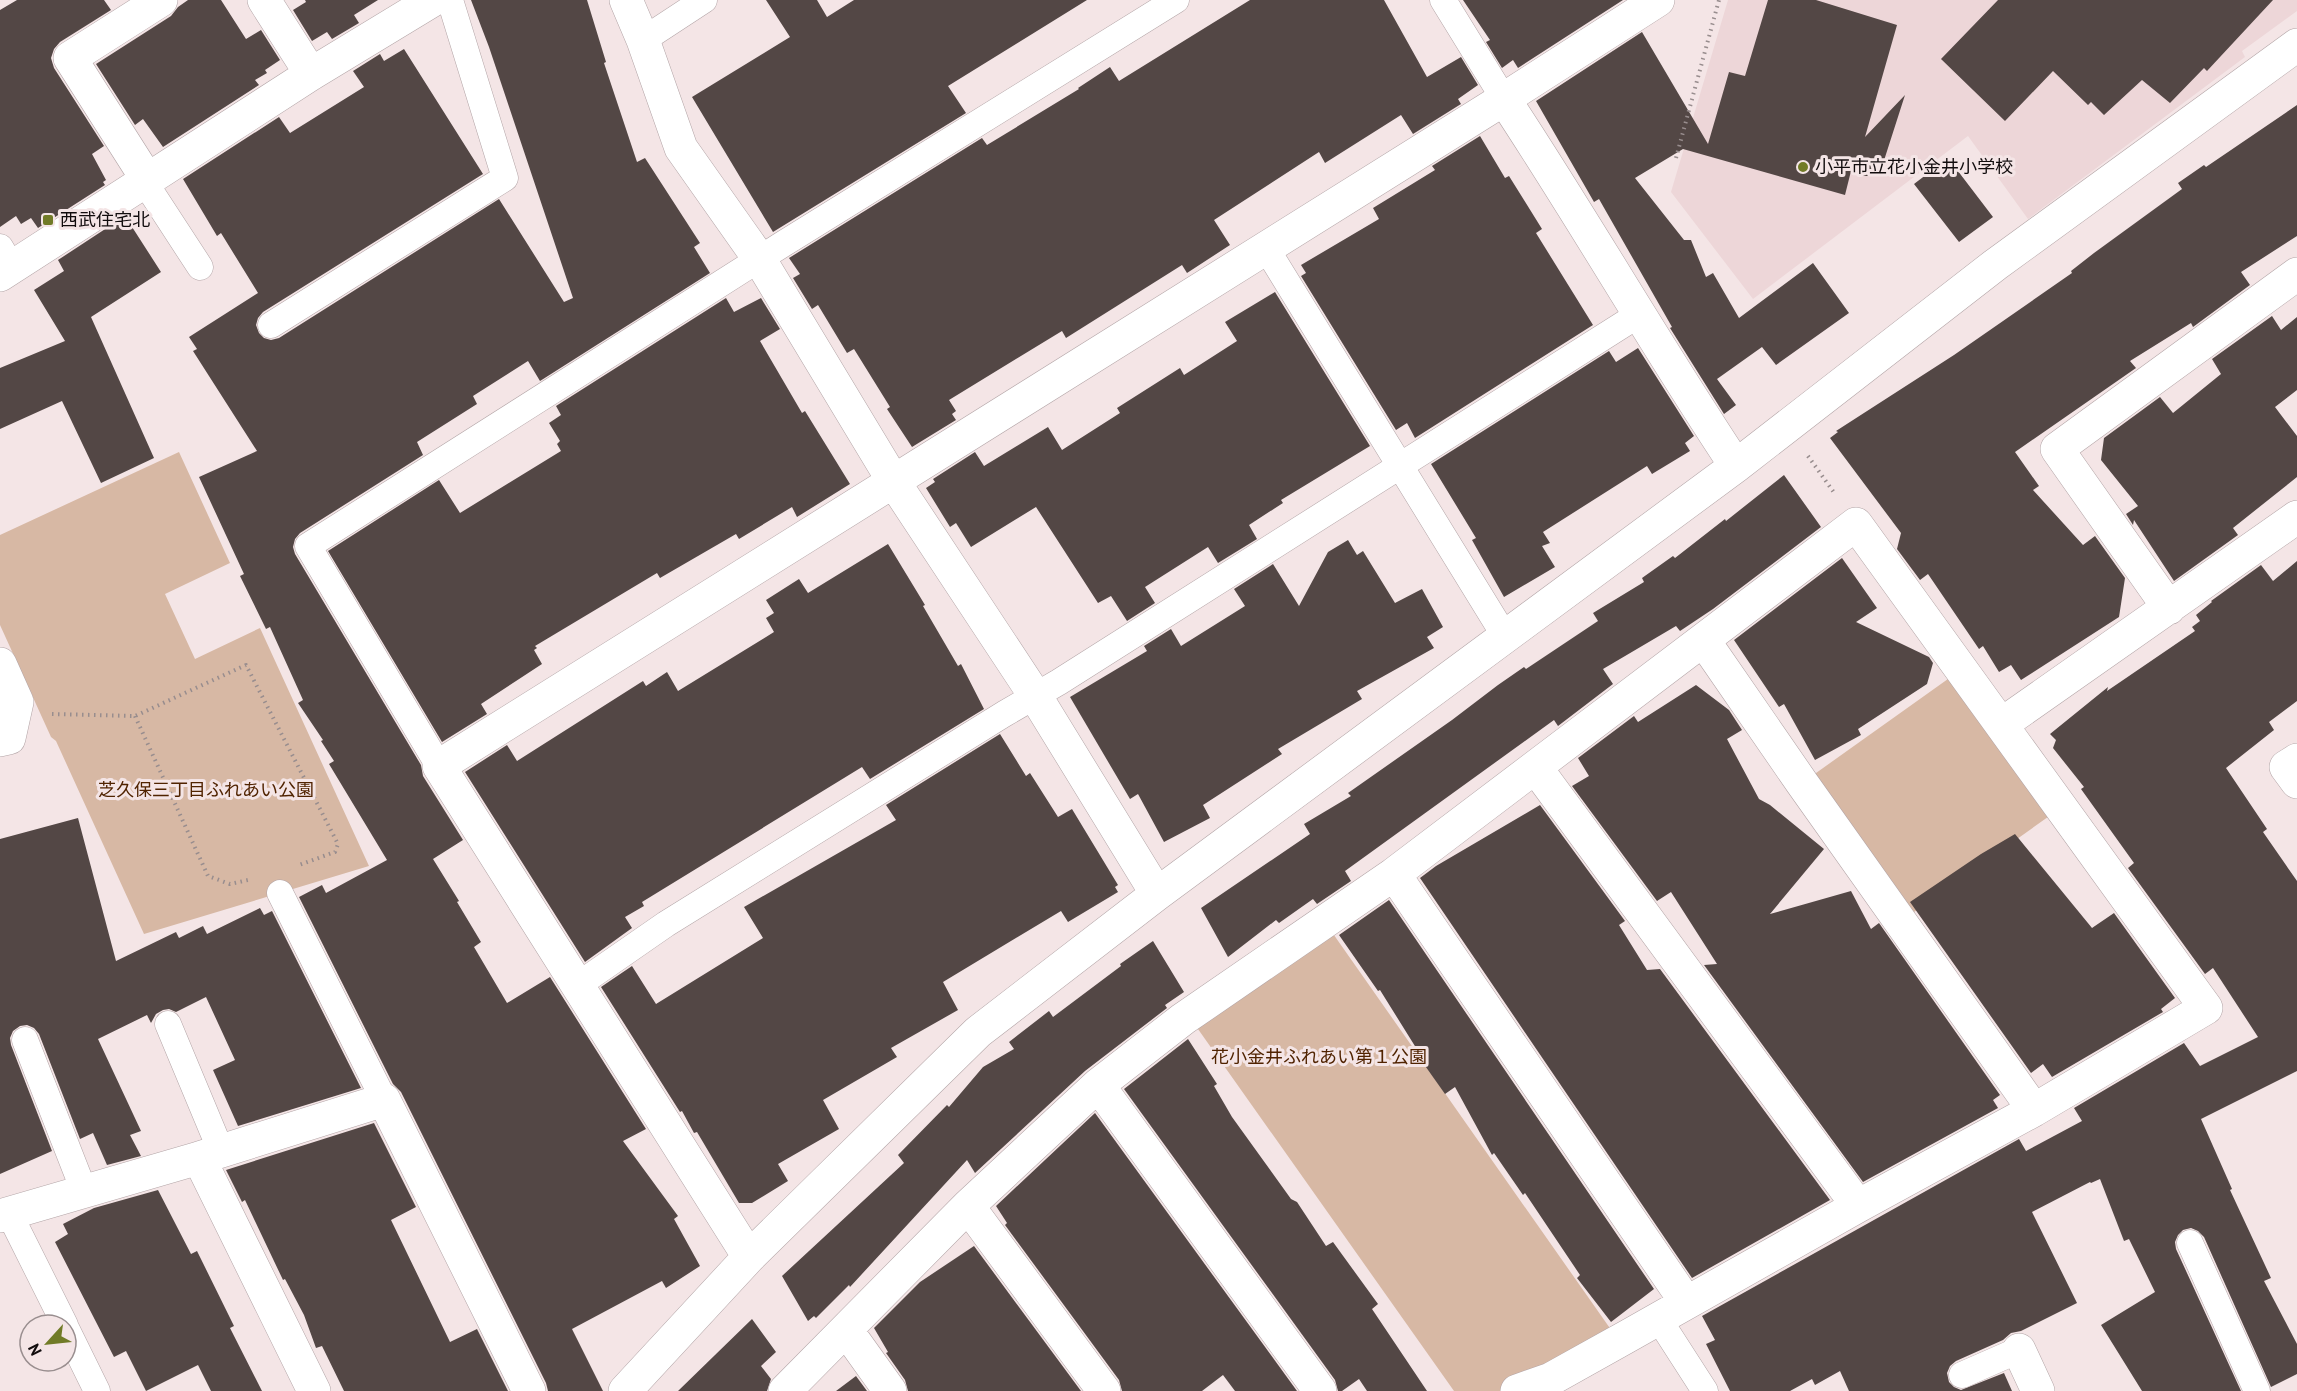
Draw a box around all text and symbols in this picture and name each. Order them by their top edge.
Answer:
place label: 小平市立花小金井小学校 [1815,155,2013,178]
marker: 小平市立花小金井小学校 [1796,160,1810,174]
place label: 西武住宅北 [60,208,150,231]
marker: 西武住宅北 [41,213,55,227]
park label: 芝久保三丁目ふれあい公園 [98,778,314,801]
park label: 花小金井ふれあい第１公園 [1211,1045,1427,1068]
north arrow [18,1313,78,1373]
text: N [23,1341,46,1359]

